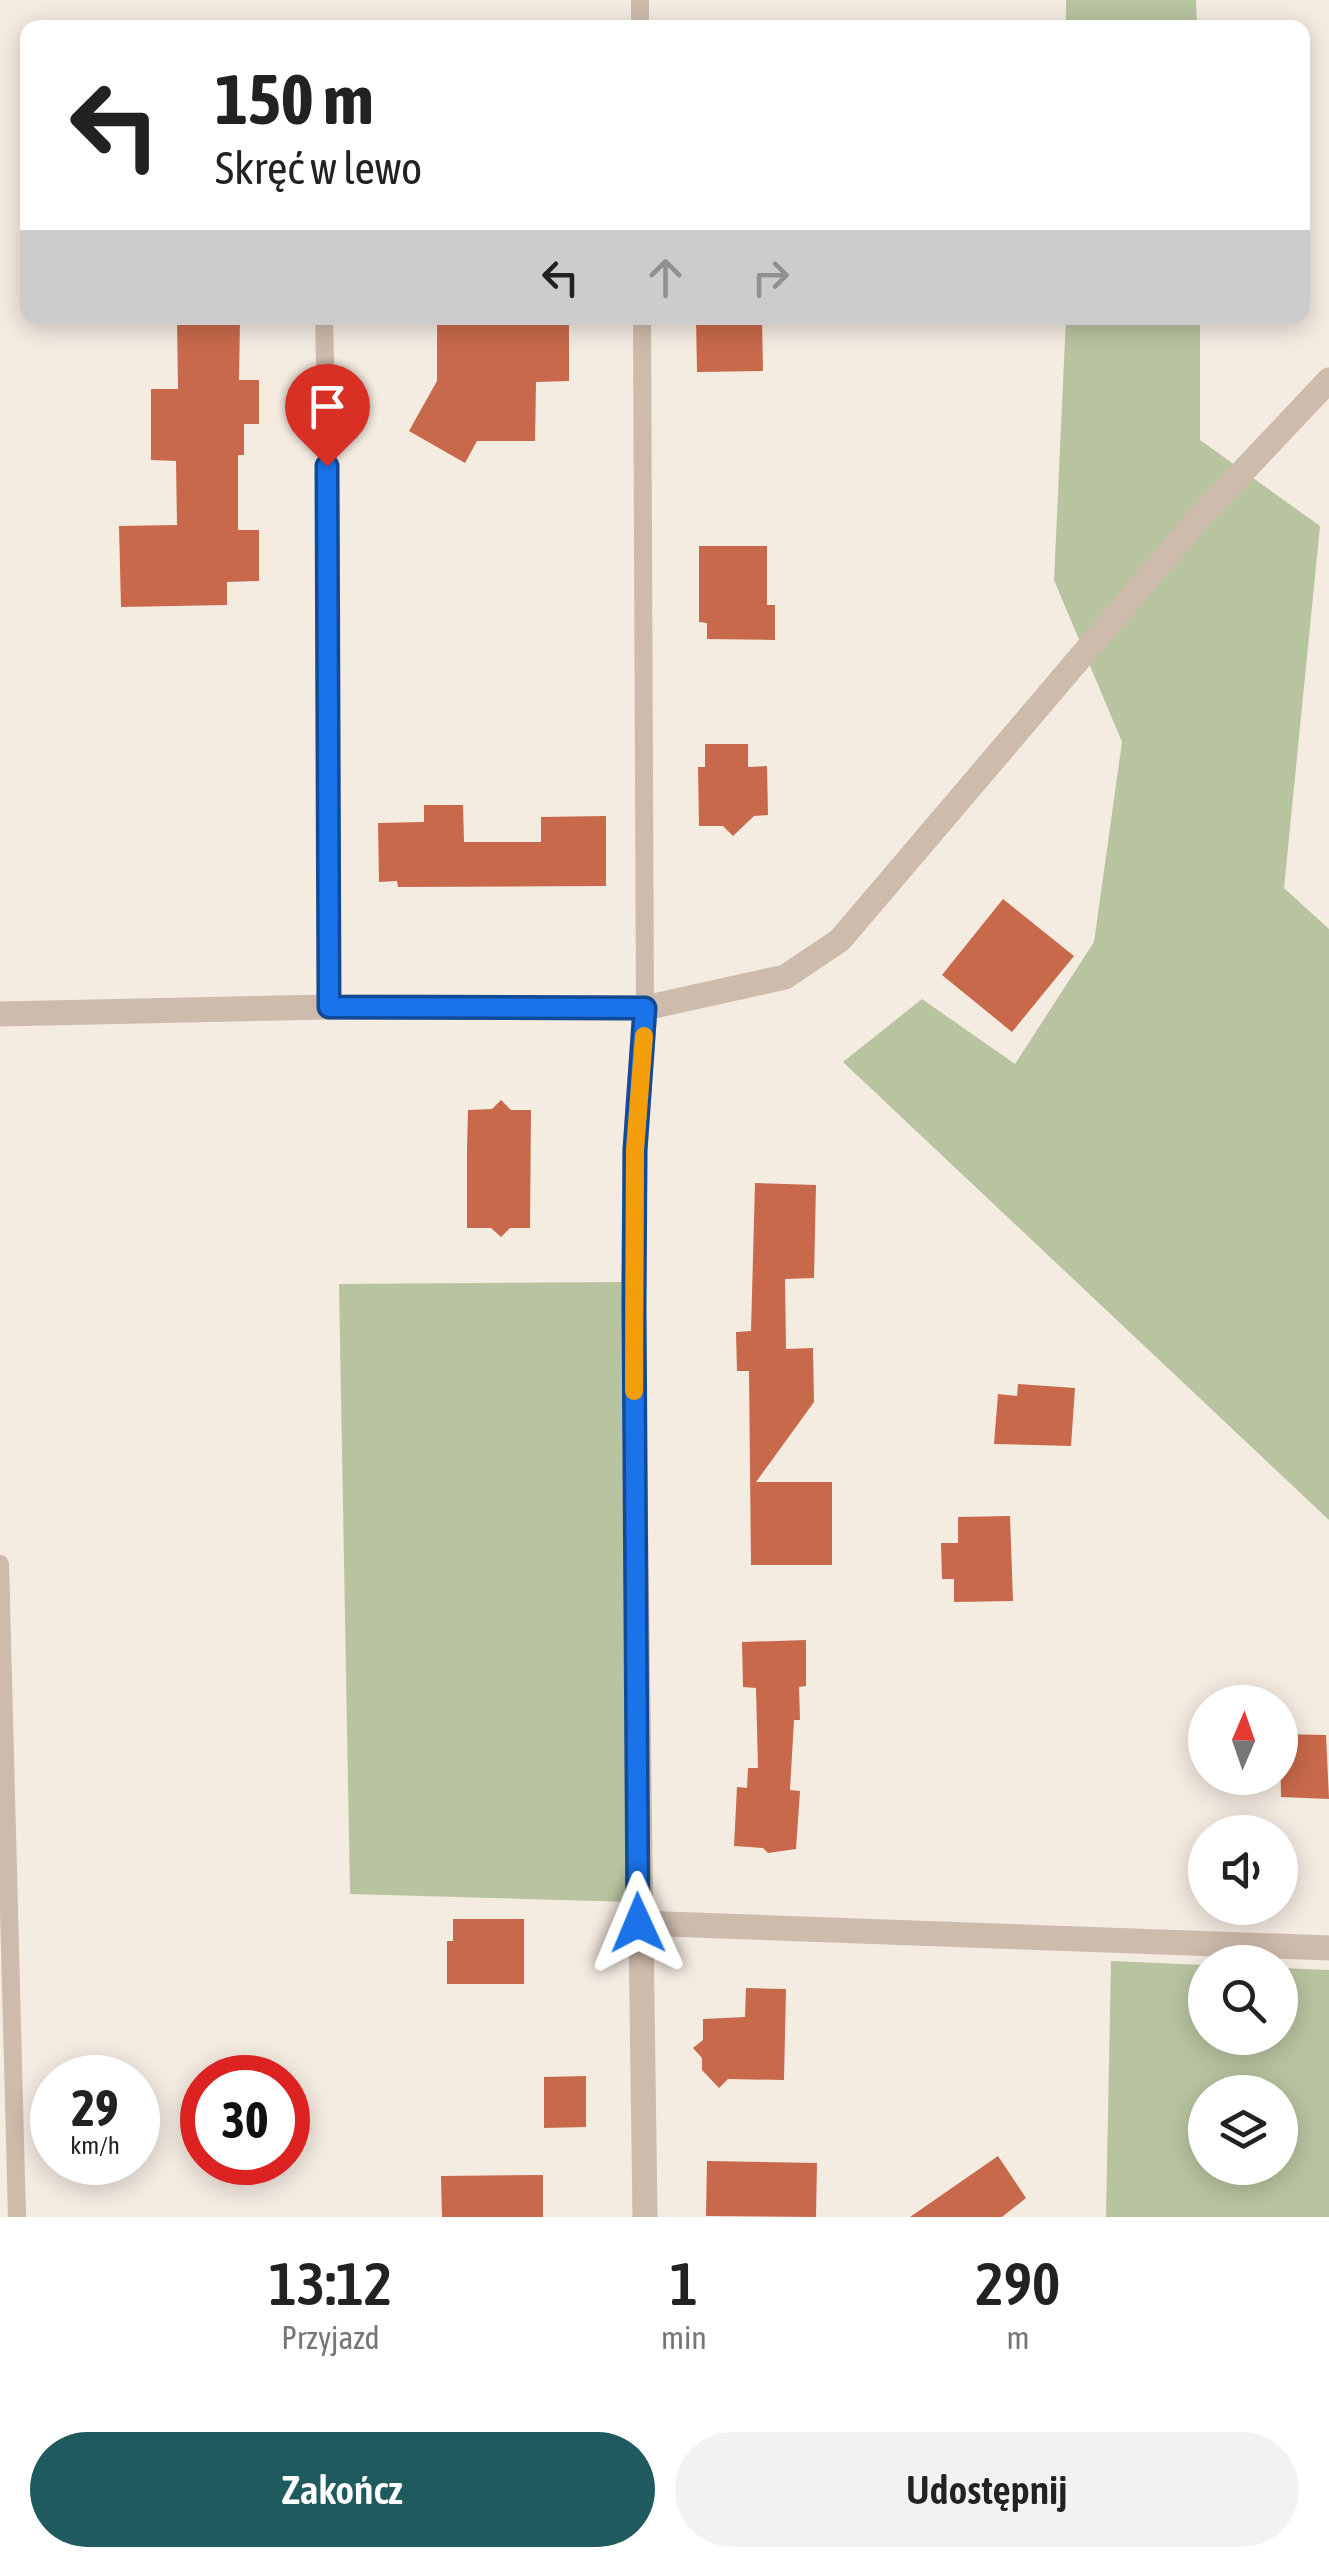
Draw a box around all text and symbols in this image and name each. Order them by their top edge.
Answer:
text: 150 m [215,59,374,139]
icon: left [50,60,180,190]
text: Skręć w lewo [215,142,422,194]
icon: left [533,250,588,305]
icon: ahead [638,250,693,305]
icon: right [743,250,798,305]
pin [285,364,370,467]
icon: arrive [300,379,355,434]
north arrow [1188,1685,1298,1795]
map controls [1188,1685,1298,2185]
button: sound [1188,1815,1298,1925]
position arrow [586,1871,690,1975]
button: search [1188,1945,1298,2055]
speed limit sign: 30 [180,2055,310,2185]
button: layers [1188,2075,1298,2185]
text: 29 [71,2079,118,2137]
text: km/h [70,2131,120,2159]
text: 13:12 [269,2249,392,2318]
text: 1 [670,2249,698,2318]
text: 290 [976,2249,1060,2318]
text: Przyjazd [281,2319,380,2356]
text: min [661,2319,707,2356]
text: m [1006,2319,1029,2356]
button: Zakończ [30,2432,655,2547]
button: Udostępnij [675,2432,1299,2547]

